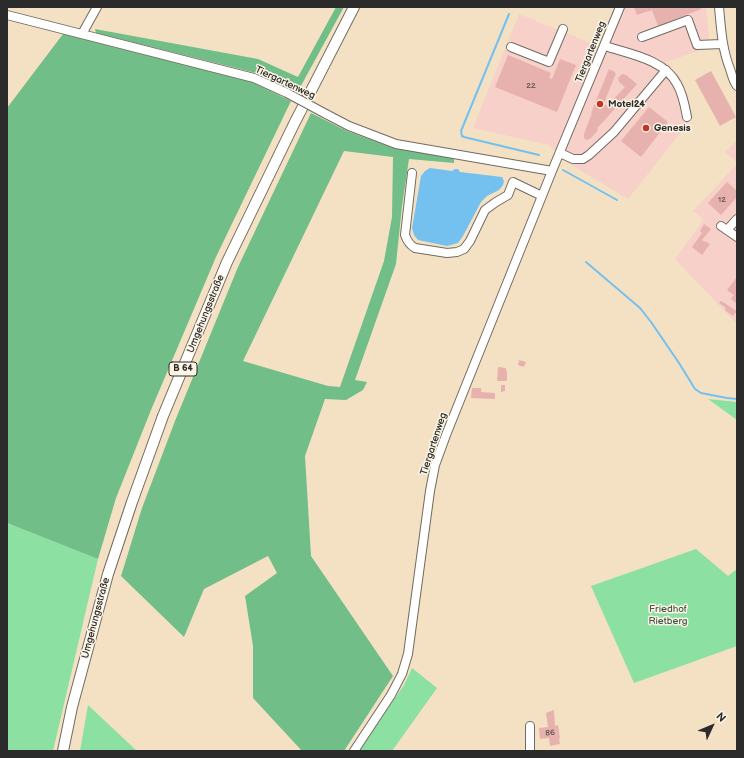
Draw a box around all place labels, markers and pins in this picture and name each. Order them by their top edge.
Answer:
place label: Motel24 [608,98,645,110]
marker: Motel24 [595,99,605,109]
place label: Genesis [654,122,691,134]
marker: Genesis [641,123,651,133]

